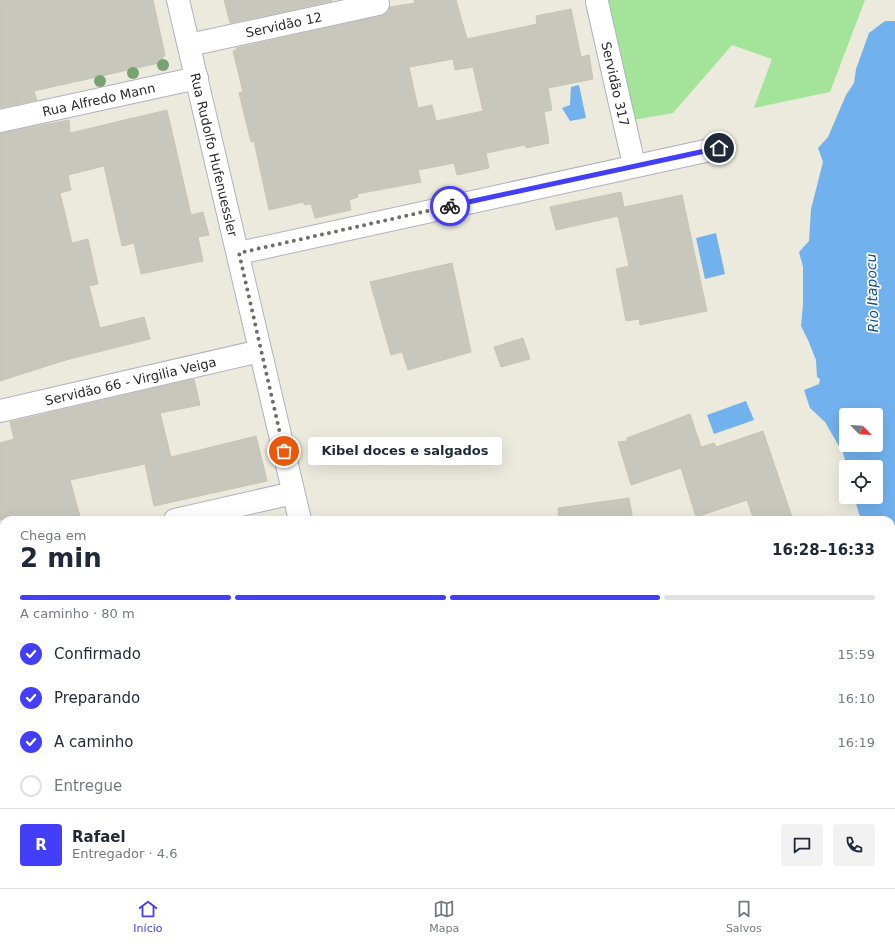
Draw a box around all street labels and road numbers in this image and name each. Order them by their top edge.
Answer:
street label: Servidão 12 [244,9,323,40]
street label: Servidão 317 [599,40,632,128]
street label: Rua Rudolfo Hufenuessler [188,71,241,239]
street label: Rua Alfredo Mann [41,80,156,119]
street label: Servidão 66 - Virgilia Veiga [44,354,218,408]

